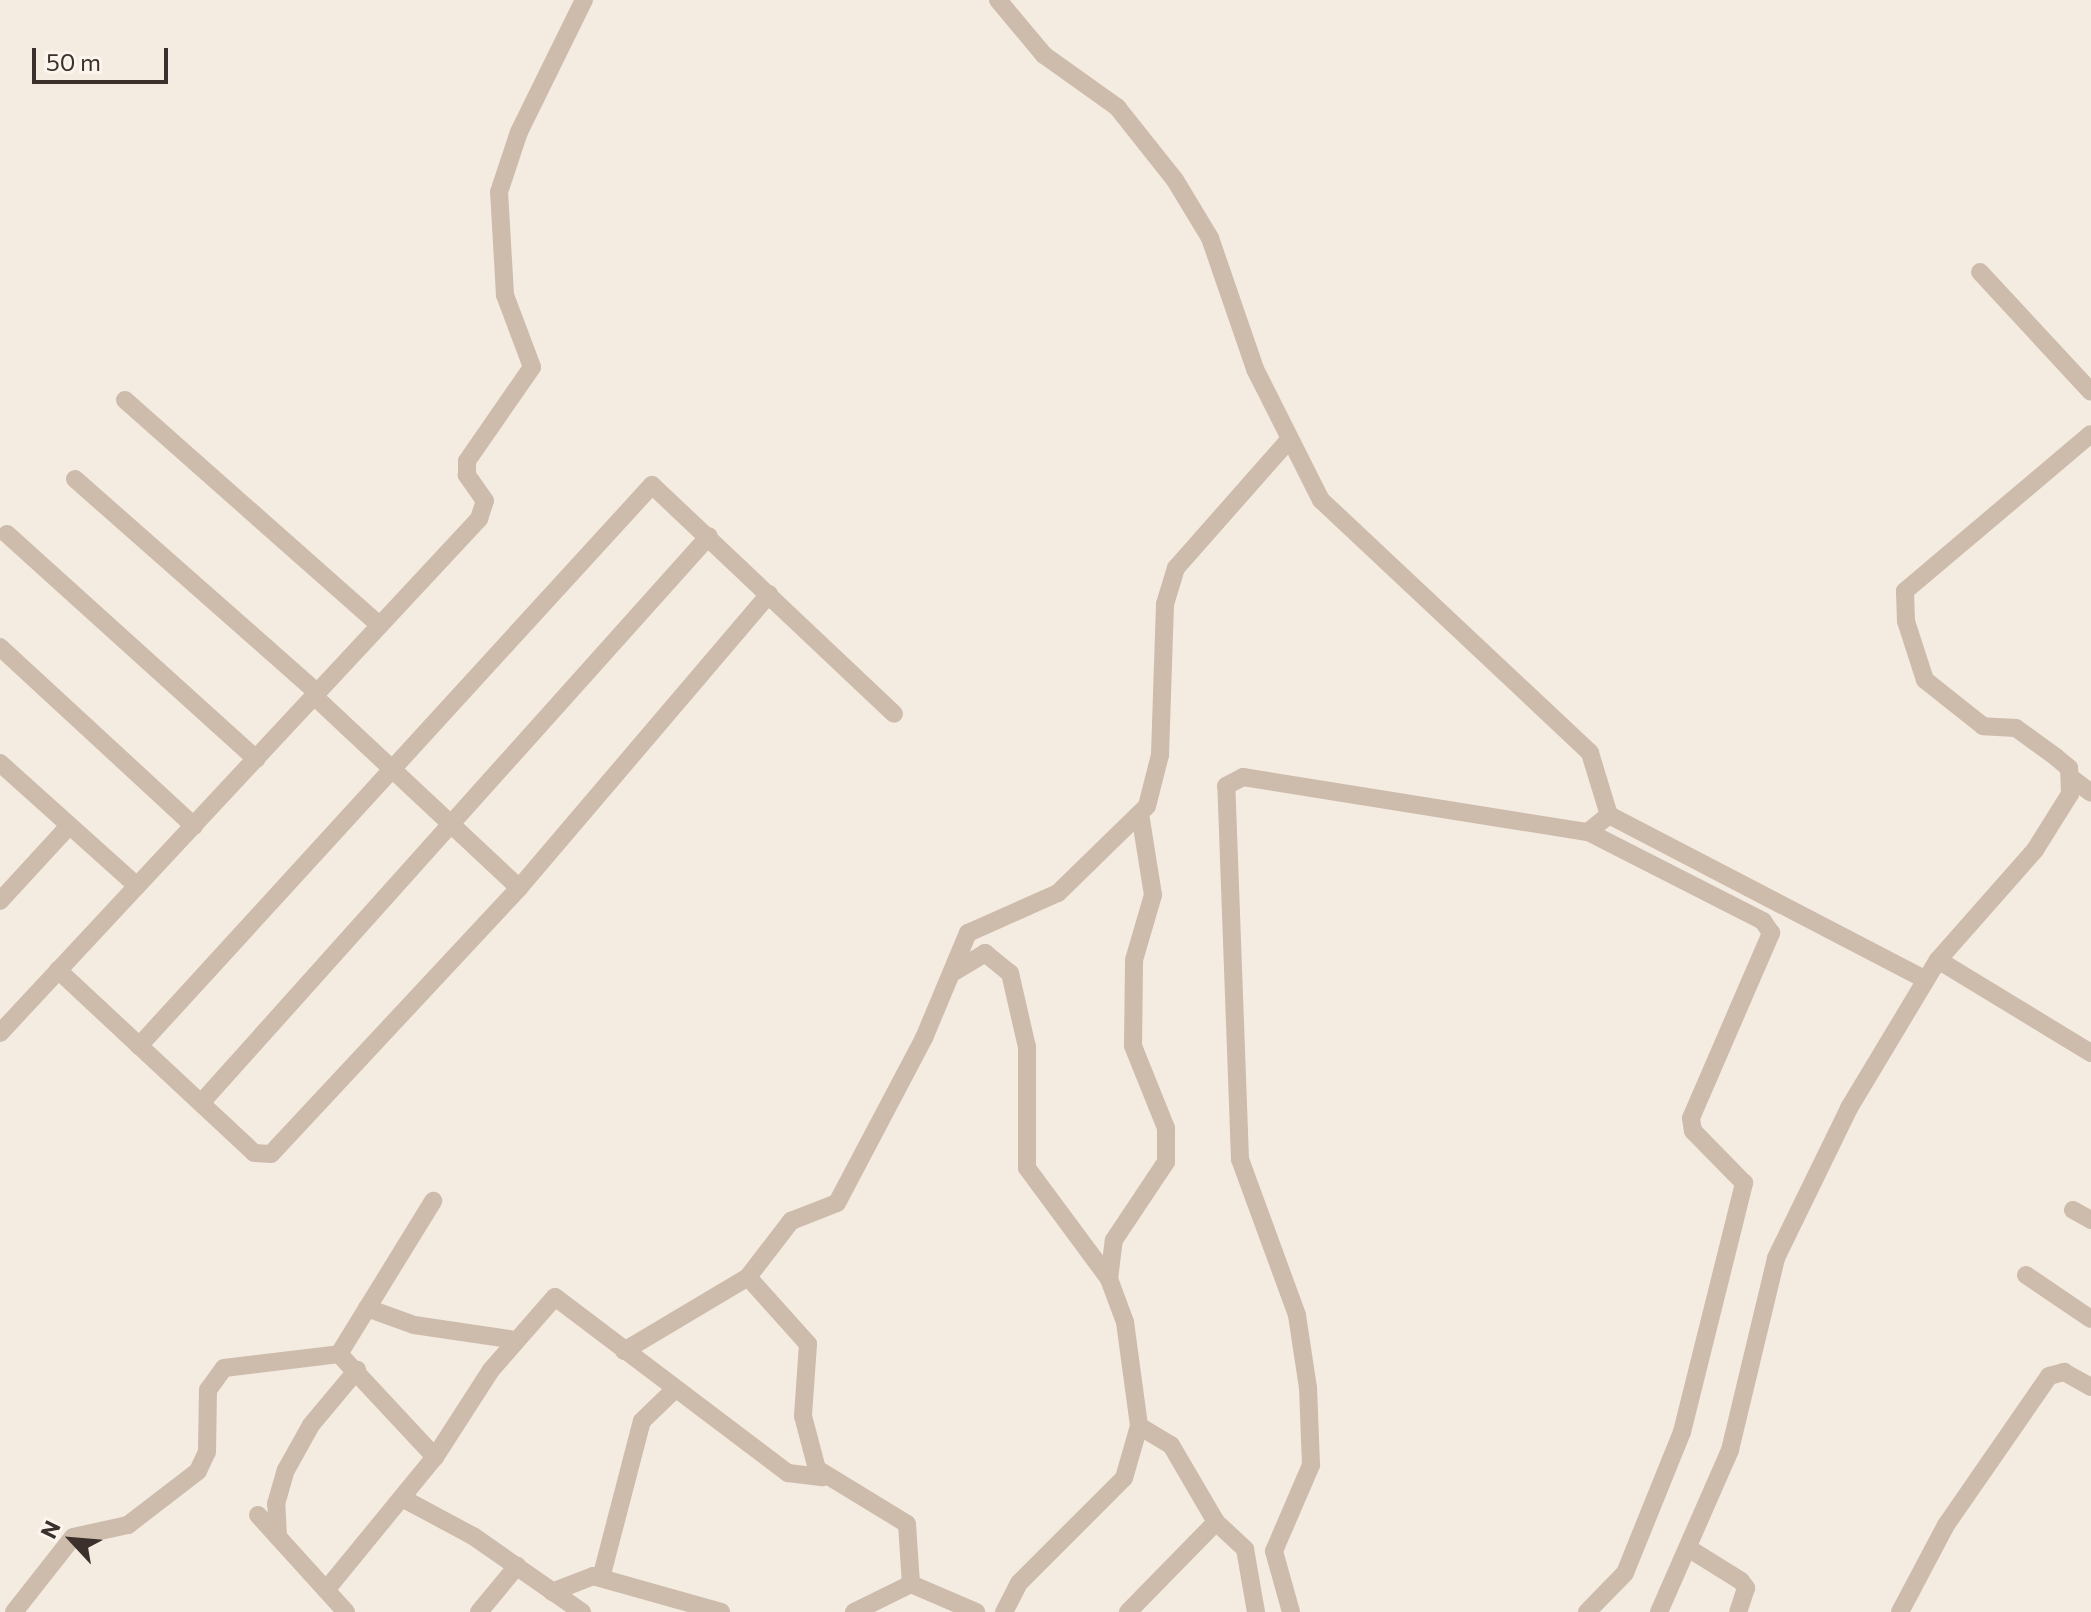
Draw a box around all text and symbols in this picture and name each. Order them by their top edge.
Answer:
scale bar [36,32,172,82]
text: 50 m [46,47,101,76]
north arrow [32,1500,112,1580]
text: N [34,1516,66,1543]

